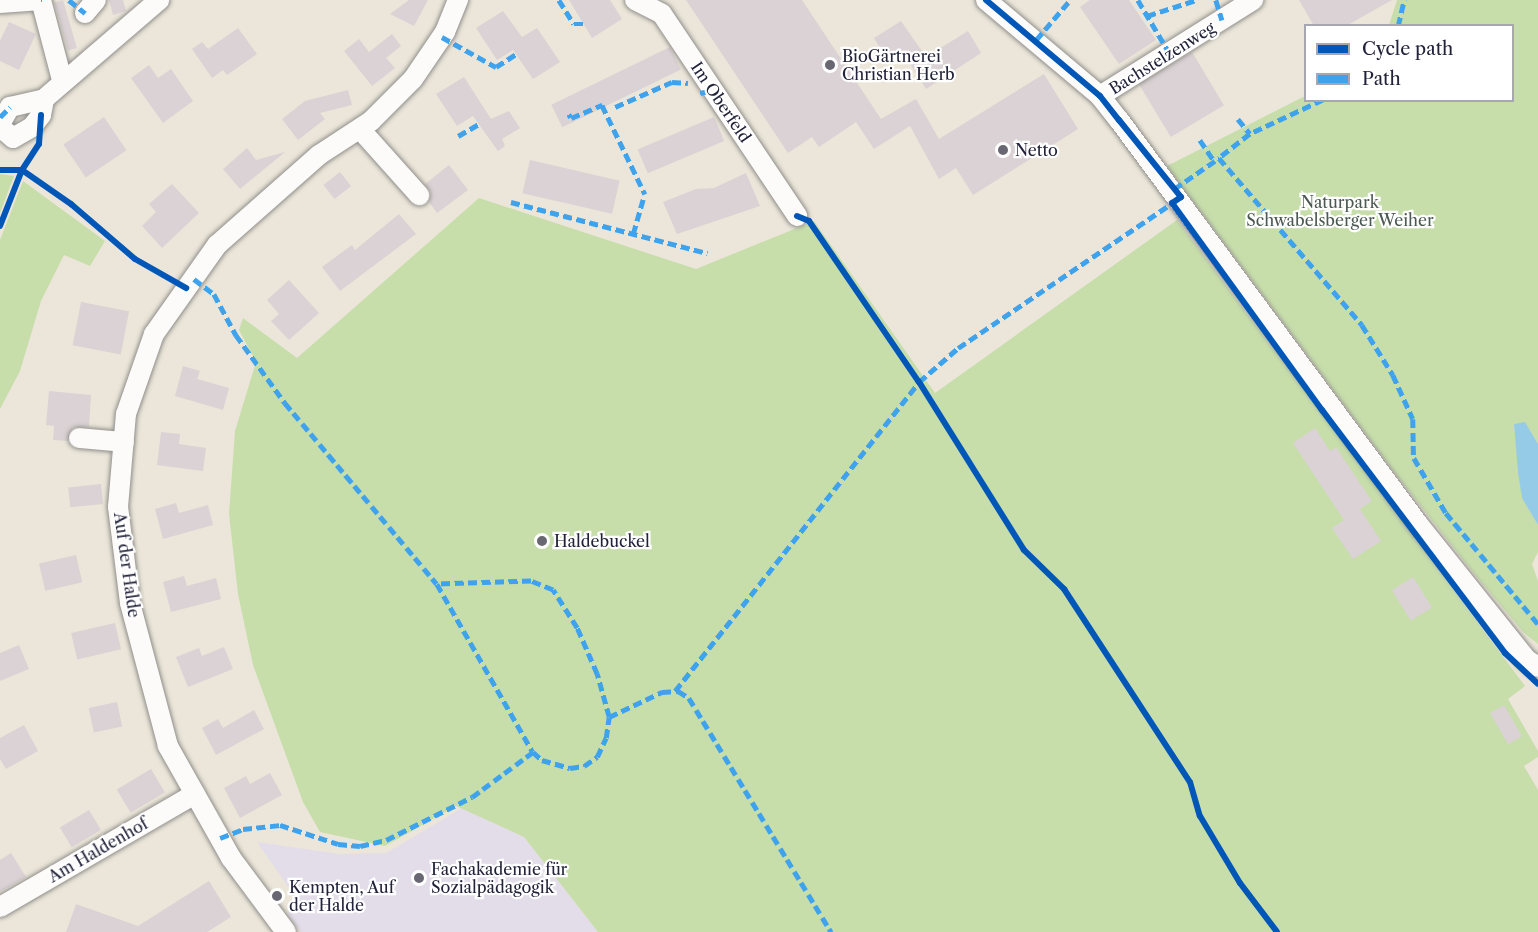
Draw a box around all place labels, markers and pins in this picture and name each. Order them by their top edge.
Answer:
place label: BioGärtnerei Christian Herb [842,46,955,84]
marker: BioGärtnerei Christian Herb [823,58,837,72]
place label: Netto [1015,140,1058,160]
marker: Netto [996,143,1010,157]
place label: Haldebuckel [554,531,650,551]
marker: Haldebuckel [535,534,549,548]
place label: Fachakademie für Sozialpädagogik [431,859,567,897]
marker: Fachakademie für Sozialpädagogik [412,871,426,885]
place label: Kempten, Auf der Halde [289,877,395,915]
marker: Kempten, Auf der Halde [270,889,284,903]

